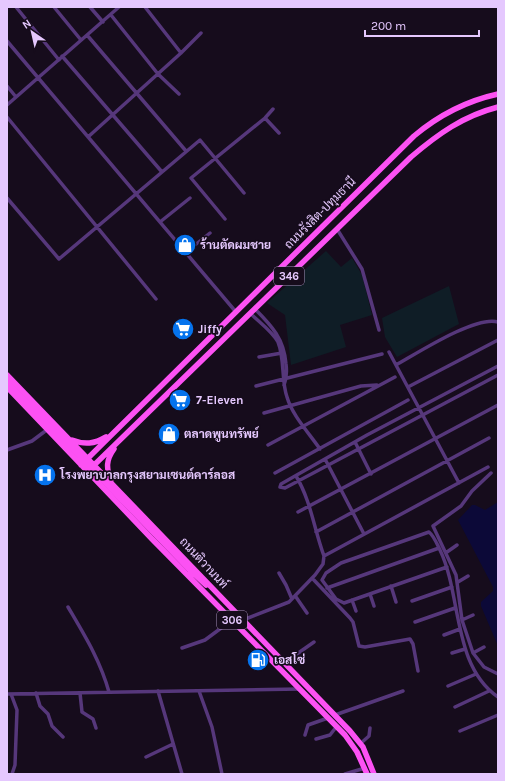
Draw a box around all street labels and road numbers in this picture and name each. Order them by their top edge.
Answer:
street label: ถนนรังสิต-ปทุมธานี [281,174,360,253]
road number: 346 [274,267,304,285]
street label: ถนนติวานนท์ [177,534,232,591]
road number: 306 [217,611,247,629]

